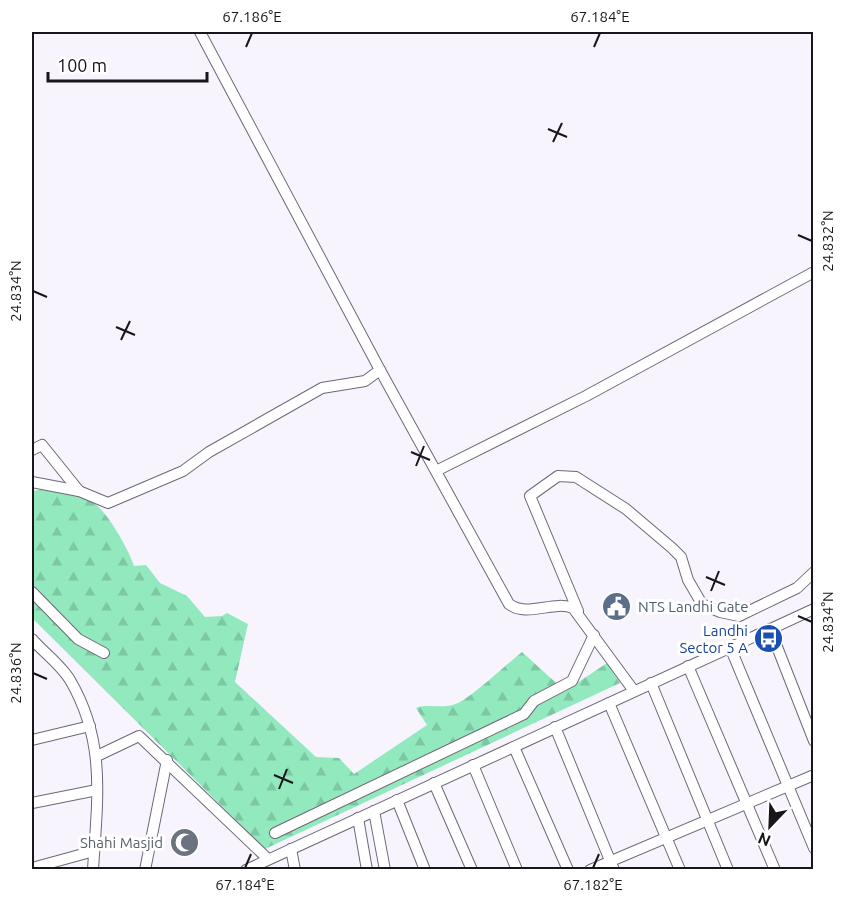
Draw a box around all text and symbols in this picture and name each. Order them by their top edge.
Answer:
text: 67.186°E [222,8,282,25]
text: 67.184°E [570,8,630,25]
scale bar [48,45,207,83]
text: 100 m [57,55,107,75]
text: 24.832°N [819,210,836,272]
text: 24.834°N [7,260,24,322]
public building icon: NTS Landhi Gate [601,590,633,622]
text: 24.834°N [819,591,836,653]
place label: NTS Landhi Gate [638,598,749,615]
place label: Landhi Sector 5 A [679,622,748,656]
bus stop icon: Landhi Sector 5 A [753,623,785,655]
text: 24.836°N [7,642,24,704]
north arrow [740,796,800,856]
mosque icon: Shahi Masjid [168,826,200,858]
text: N [755,829,773,850]
place label: Shahi Masjid [80,834,163,851]
text: 67.184°E [215,876,275,893]
text: 67.182°E [563,876,623,893]

